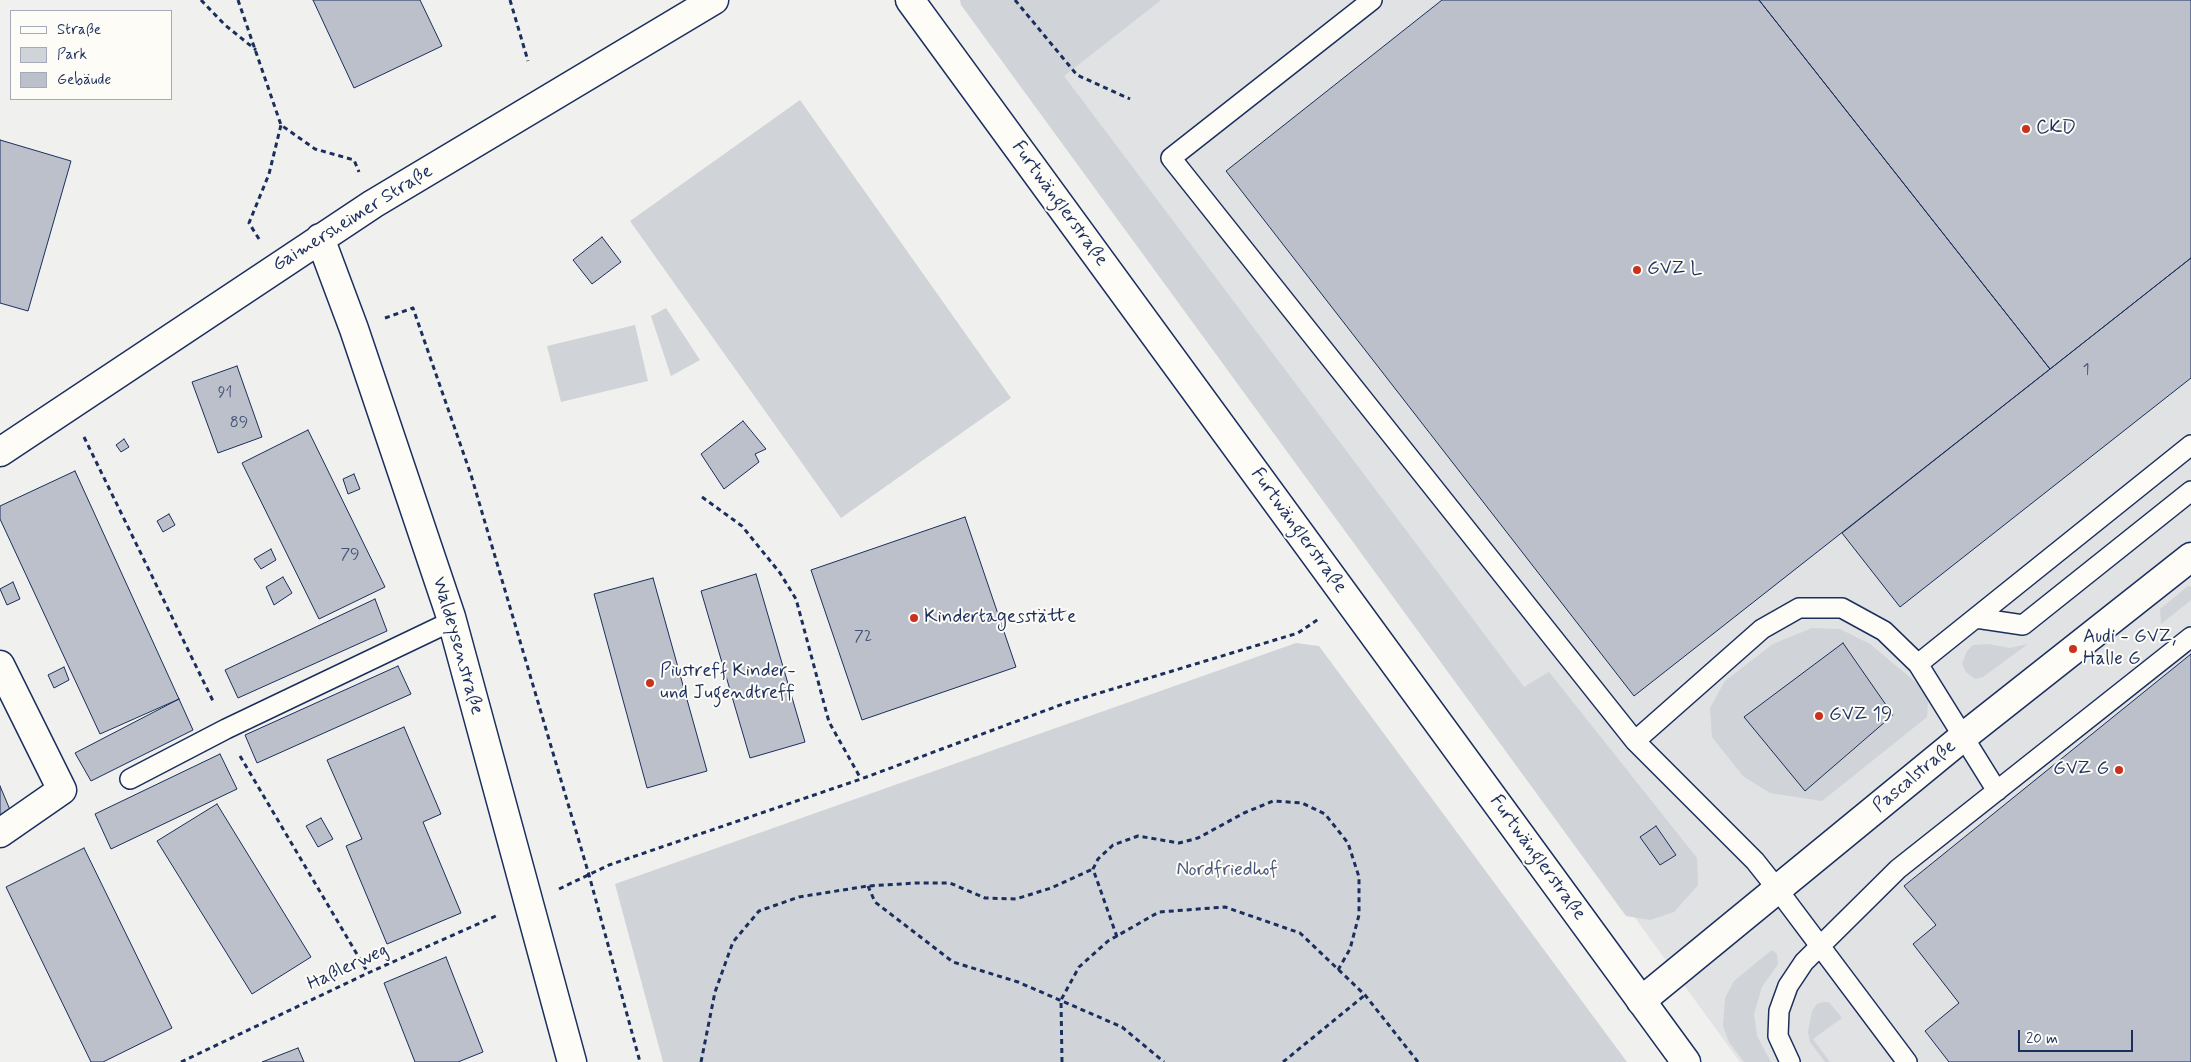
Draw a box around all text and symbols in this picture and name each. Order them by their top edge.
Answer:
legend [10,10,172,100]
text: Straße [57,20,101,40]
text: Park [57,45,87,65]
text: Gebäude [57,70,111,90]
place label: CKD [2036,118,2076,140]
marker: CKD [2020,123,2032,135]
street label: Furtwänglerstraße [1006,137,1112,271]
street label: Gaimersheimer Straße [269,160,437,278]
place label: GVZ L [1647,259,1702,281]
marker: GVZ L [1631,264,1643,276]
house number: 1 [2082,361,2090,381]
house number: 91 [218,384,232,404]
house number: 89 [230,414,248,434]
street label: Furtwänglerstraße [1245,464,1351,598]
house number: 79 [340,546,360,566]
street label: Waldeysenstraße [426,575,488,717]
place label: Kindertagesstätte [924,607,1076,629]
marker: Kindertagesstätte [908,612,920,624]
place label: Audi - GVZ, Halle G [2083,627,2176,671]
house number: 72 [854,628,872,648]
marker: Audi - GVZ, Halle G [2067,643,2079,655]
place label: Piustreff Kinder- und Jugendtreff [660,661,796,705]
marker: Piustreff Kinder- und Jugendtreff [644,677,656,689]
place label: GVZ 19 [1829,705,1892,727]
marker: GVZ 19 [1813,710,1825,722]
street label: Pascalstraße [1869,736,1961,818]
place label: GVZ G [2053,759,2109,781]
marker: GVZ G [2113,764,2125,776]
street label: Furtwänglerstraße [1484,791,1590,925]
park label: Nordfriedhof [1176,860,1278,882]
street label: Haßlerweg [304,939,392,997]
scale bar [2021,1020,2136,1052]
text: 20 m [2026,1029,2058,1049]

